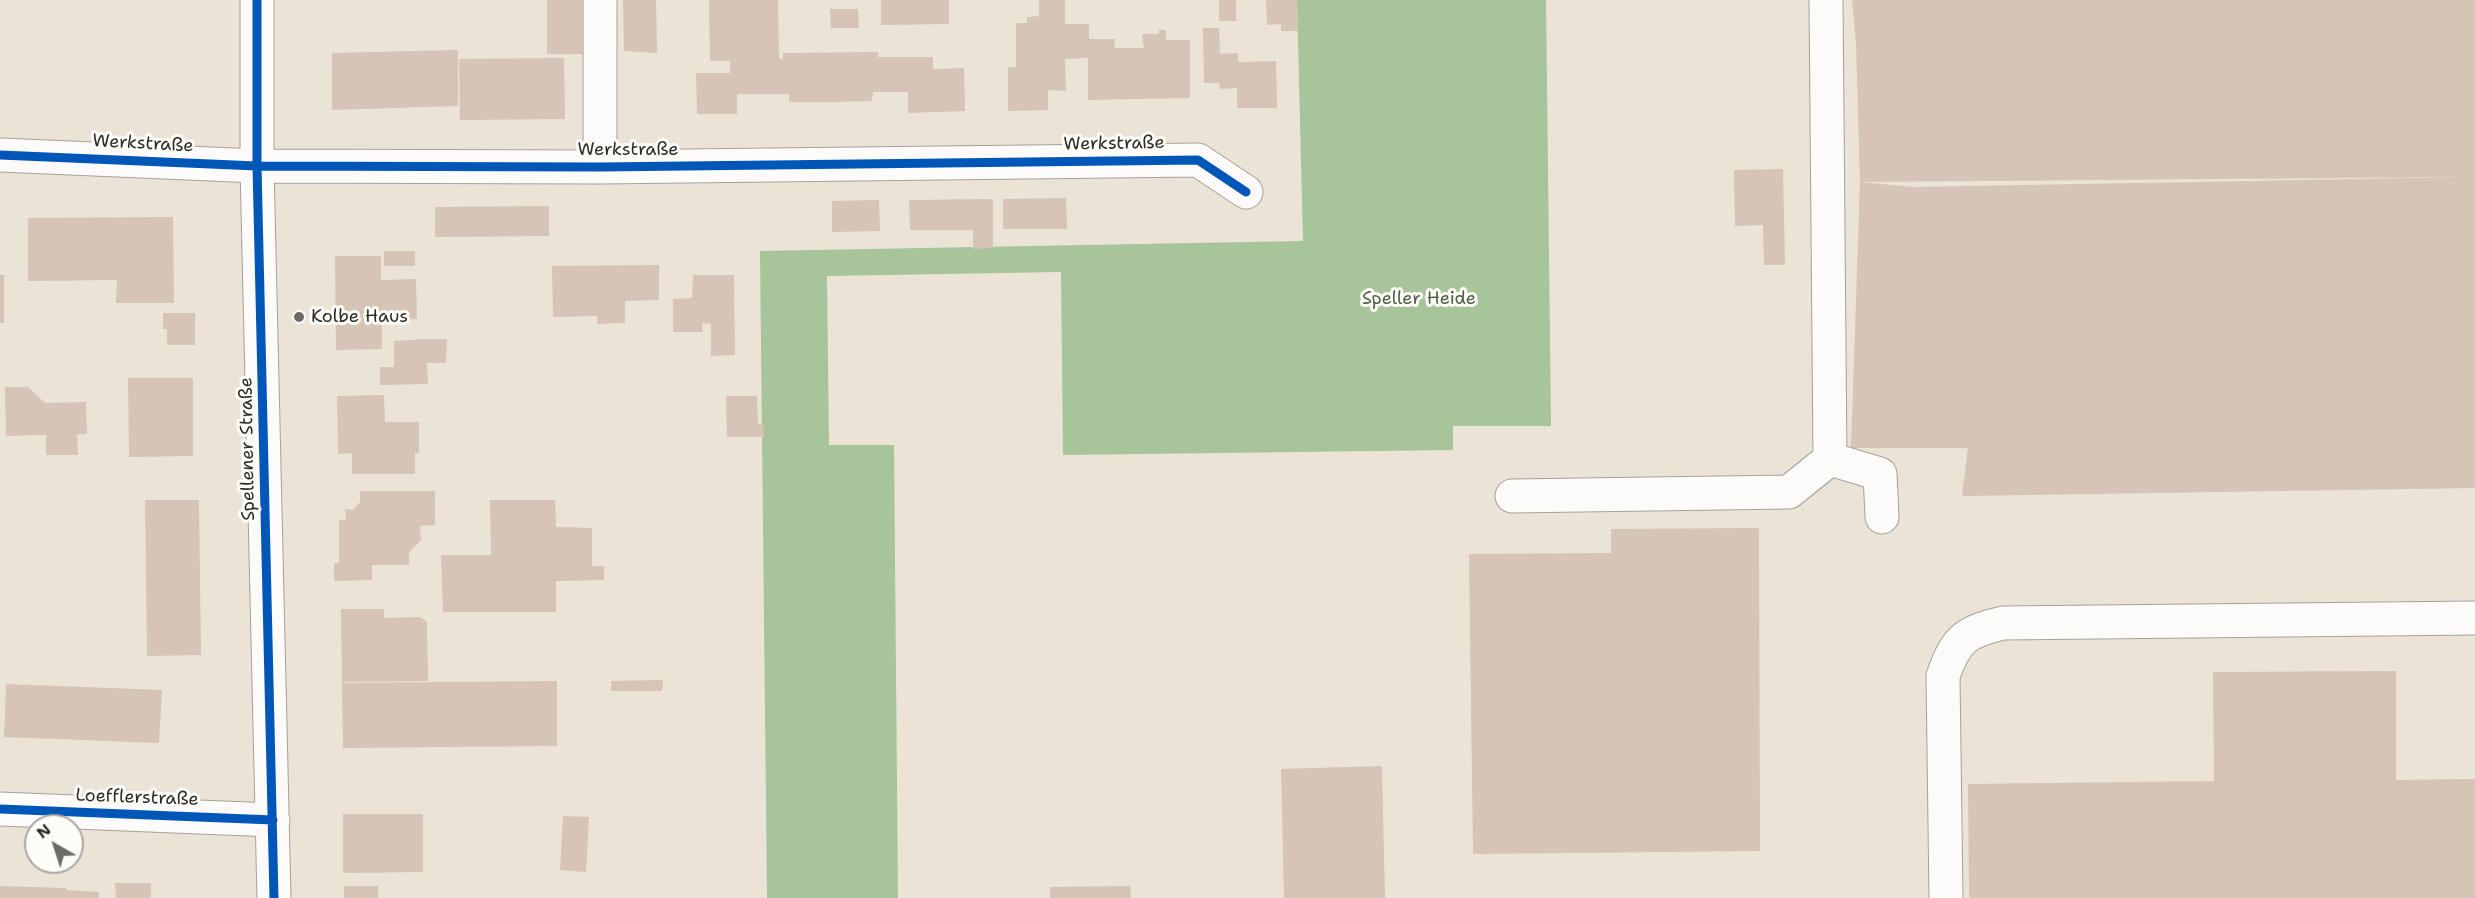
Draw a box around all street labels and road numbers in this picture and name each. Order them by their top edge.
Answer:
street label: Werkstraße [92,131,194,157]
street label: Werkstraße [1063,132,1165,156]
street label: Werkstraße [577,139,679,161]
street label: Spellener Straße [236,377,260,521]
street label: Loefflerstraße [75,785,199,811]

